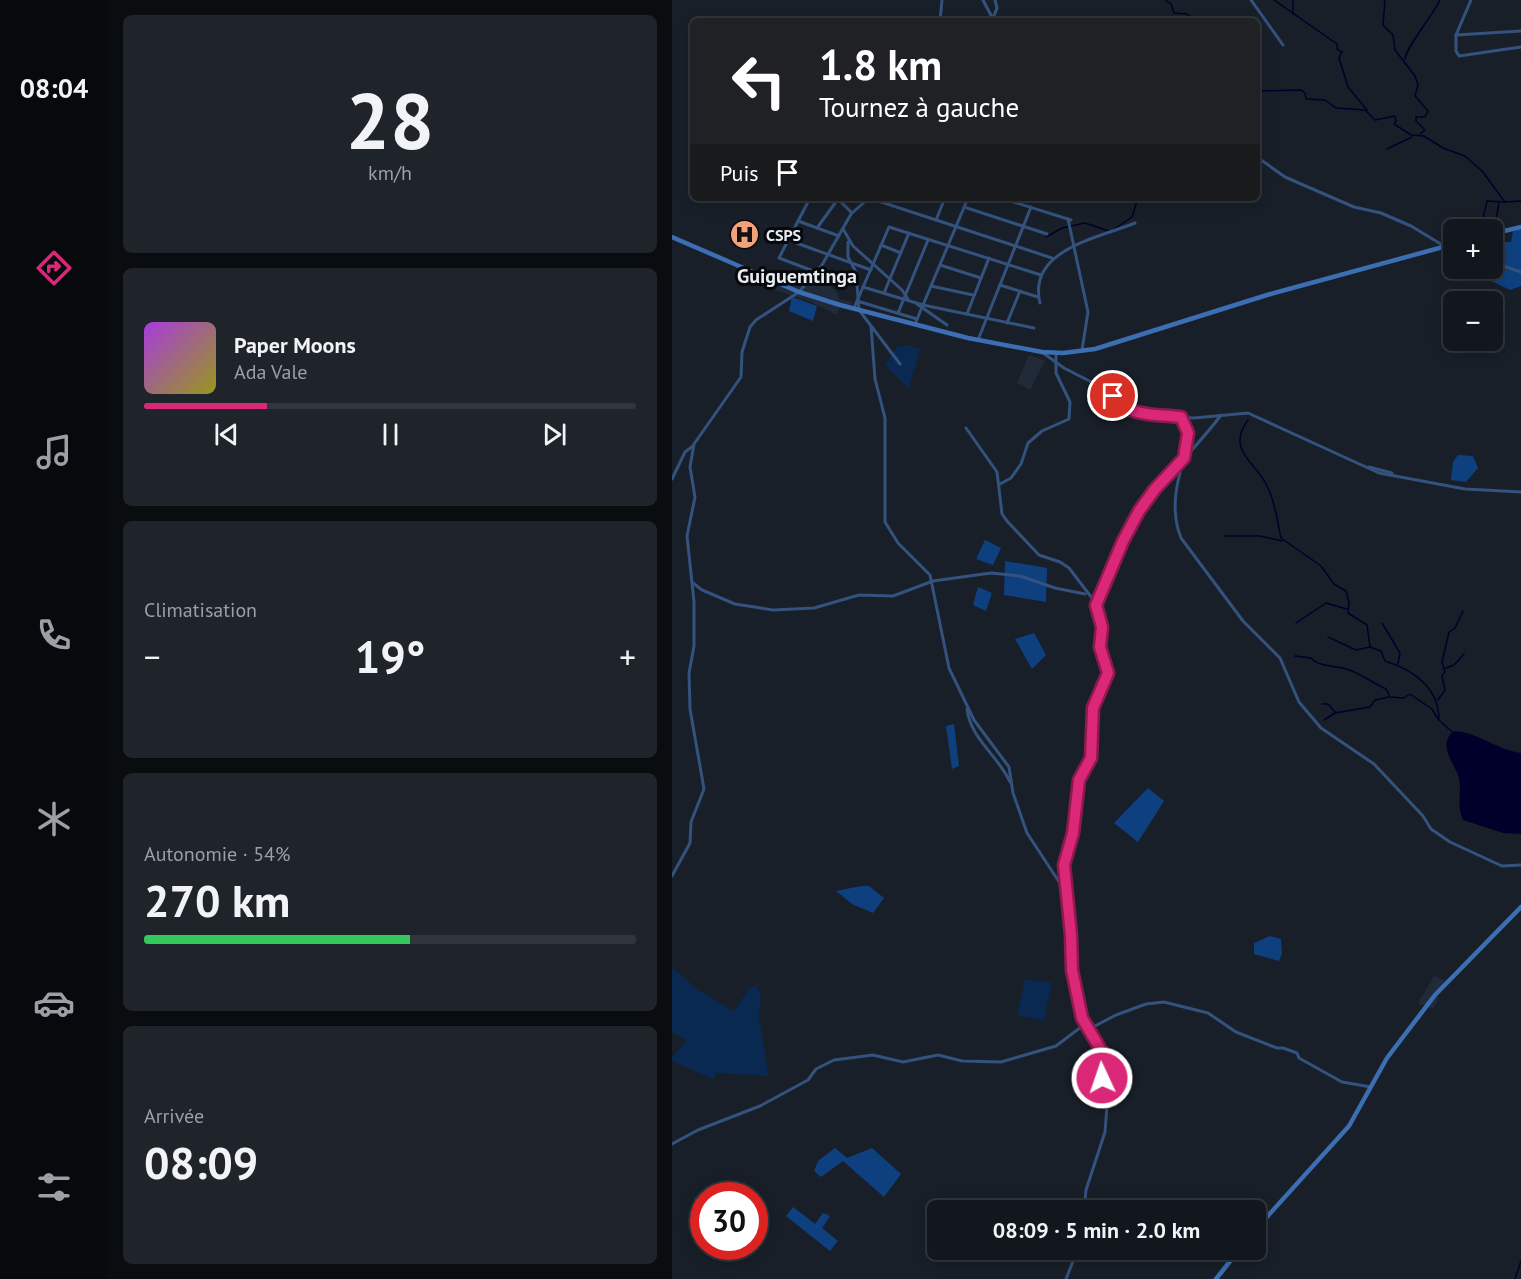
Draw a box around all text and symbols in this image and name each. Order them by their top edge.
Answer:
text: 1.8 km [819,37,942,92]
icon: left [720,42,798,120]
text: 28 [346,70,434,171]
text: 08:04 [20,71,88,105]
text: Tournez à gauche [819,90,1019,124]
icon: arrive [771,156,804,189]
text: Puis [720,159,759,187]
text: km/h [368,160,412,186]
hospital icon: CSPS [729,219,761,251]
map controls [1443,219,1503,351]
button: + [1443,219,1503,279]
place label: CSPS [766,225,801,245]
icon: directions [33,247,75,289]
district label: Guiguemtinga [737,263,857,289]
button: − [1443,291,1503,351]
text: Paper Moons [234,331,356,359]
text: Ada Vale [234,359,307,385]
pin [1087,370,1138,421]
icon: arrive [1096,379,1129,412]
icon: previous [210,418,243,451]
icon: pause [374,418,407,451]
icon: next [538,418,571,451]
icon: music [33,431,75,473]
text: Climatisation [144,597,257,623]
icon: phone [33,614,75,656]
text: 19° [355,627,425,685]
text: − [144,635,161,678]
text: + [619,635,636,678]
icon: climate [33,798,75,840]
text: Autonomie · 54% [144,841,290,867]
text: 270 km [144,871,290,929]
icon: car [33,982,75,1024]
position arrow [1070,1046,1134,1110]
text: Arrivée [144,1103,204,1129]
text: 08:09 [144,1133,258,1191]
icon: filters [33,1166,75,1208]
speed limit sign: 30 [690,1182,768,1260]
text: 08:09 · 5 min · 2.0 km [993,1216,1200,1244]

